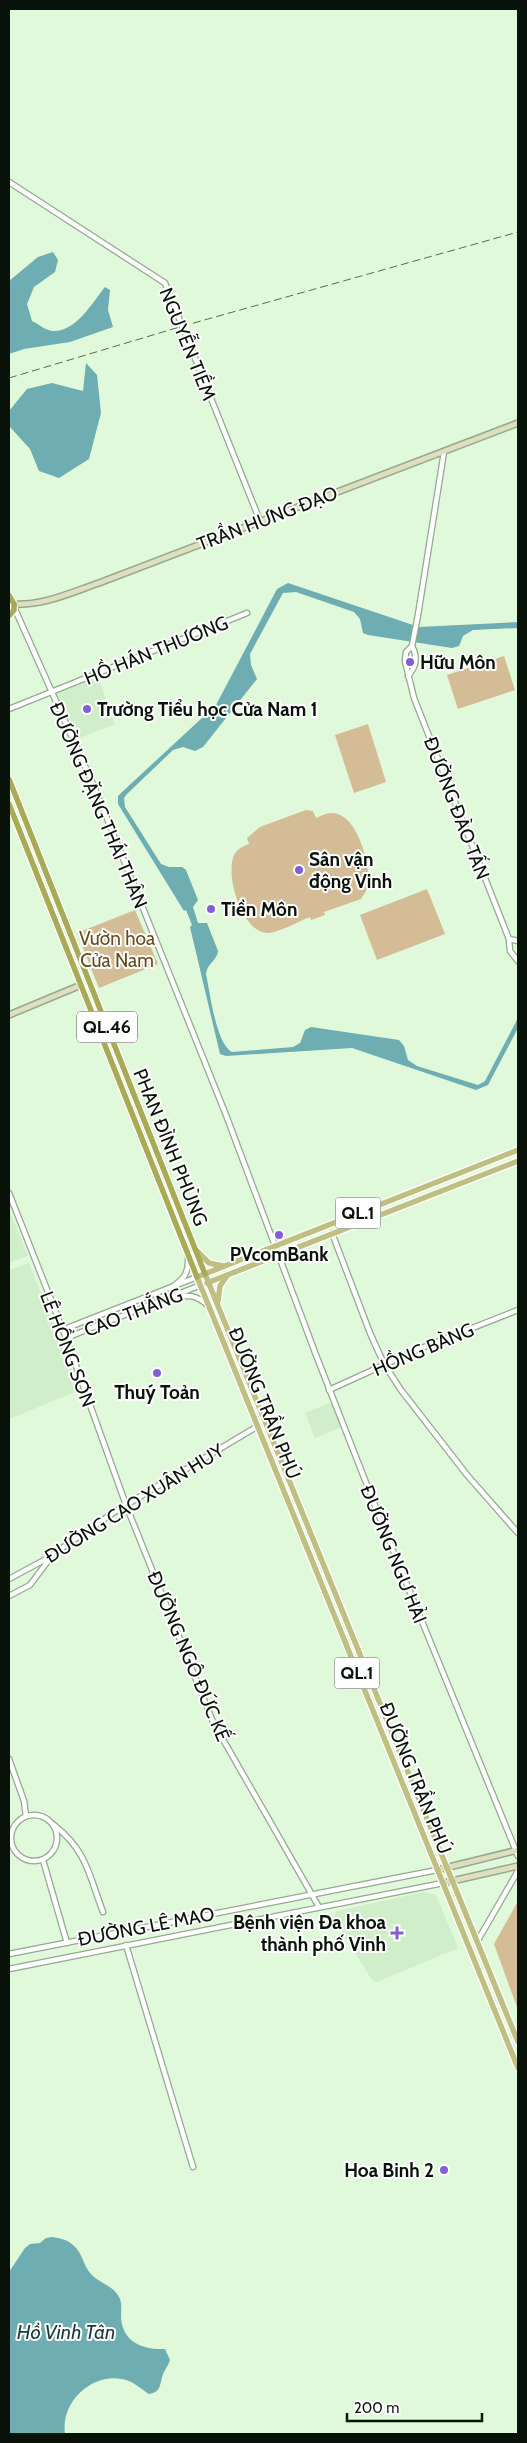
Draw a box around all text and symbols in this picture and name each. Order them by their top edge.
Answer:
street label: NGUYỄN TIỀM [154,283,224,404]
street label: TRẦN HƯNG ĐẠO [193,478,341,556]
street label: HỒ HÁN THƯƠNG [80,608,232,690]
place label: Hữu Môn [420,651,496,674]
marker: Hữu Môn [404,656,416,668]
street label: ĐƯỜNG ĐẶNG THÁI THÂN [45,698,153,912]
place label: Trường Tiểu học Cửa Nam 1 [97,698,318,721]
marker: Trường Tiểu học Cửa Nam 1 [81,703,93,715]
street label: ĐƯỜNG ĐÀO TẤN [419,732,497,883]
place label: Sân vận động Vinh [309,848,392,893]
marker: Sân vận động Vinh [293,864,305,876]
place label: Tiền Môn [221,898,297,921]
marker: Tiền Môn [205,903,217,915]
park label: Vườn hoa Cửa Nam [79,927,155,972]
road number: QL.46 [77,1012,137,1042]
street label: PHAN ĐÌNH PHÙNG [128,1065,214,1229]
road number: QL.1 [336,1198,380,1228]
marker: PVcomBank [273,1229,285,1241]
place label: PVcomBank [230,1243,329,1266]
street label: CAO THẮNG [79,1279,186,1342]
street label: LÊ HỒNG SƠN [35,1287,103,1410]
street label: HỒNG BÀNG [368,1315,477,1381]
street label: ĐƯỜNG TRẦN PHÚ [224,1323,308,1482]
marker: Thuý Toản [151,1367,163,1379]
place label: Thuý Toản [114,1381,200,1404]
street label: ĐƯỜNG CAO XUÂN HUY [40,1438,228,1568]
street label: ĐƯỜNG NGƯ HẢI [355,1481,433,1627]
street label: ĐƯỜNG NGÔ ĐỨC KẾ [142,1566,238,1745]
road number: QL.1 [334,1658,380,1689]
street label: ĐƯỜNG TRẦN PHÚ [375,1698,459,1857]
street label: ĐƯỜNG LÊ MAO [76,1901,216,1951]
place label: Bệnh viện Đa khoa thành phố Vinh [233,1911,387,1956]
marker: Bệnh viện Đa khoa thành phố Vinh [390,1926,404,1940]
place label: Hoa Binh 2 [344,2159,434,2182]
marker: Hoa Binh 2 [438,2164,450,2176]
water label: Hồ Vinh Tân [17,2320,115,2344]
scale bar [347,2390,482,2422]
text: 200 m [354,2399,399,2417]

